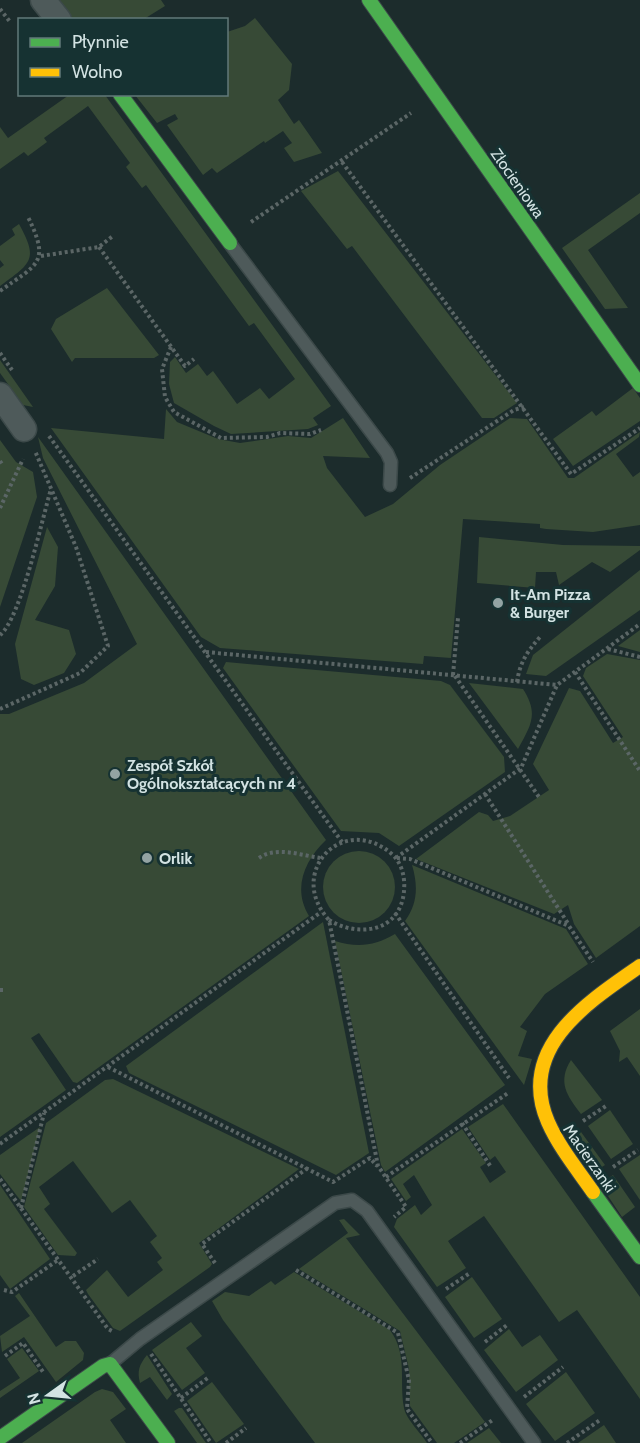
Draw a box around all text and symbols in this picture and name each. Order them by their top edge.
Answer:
legend [18,18,228,96]
text: Płynnie [72,31,129,53]
text: Wolno [72,61,123,83]
street label: Złocieniowa [487,145,549,222]
place label: It-Am Pizza & Burger [510,585,590,622]
marker: It-Am Pizza & Burger [491,596,505,610]
place label: Zespół Szkół Ogólnokształcących nr 4 [127,756,296,793]
marker: Zespół Szkół Ogólnokształcących nr 4 [108,767,122,781]
place label: Orlik [159,849,192,868]
marker: Orlik [140,851,154,865]
street label: Macierzanki [559,1120,620,1196]
north arrow [18,1365,78,1425]
text: N [23,1391,45,1407]

